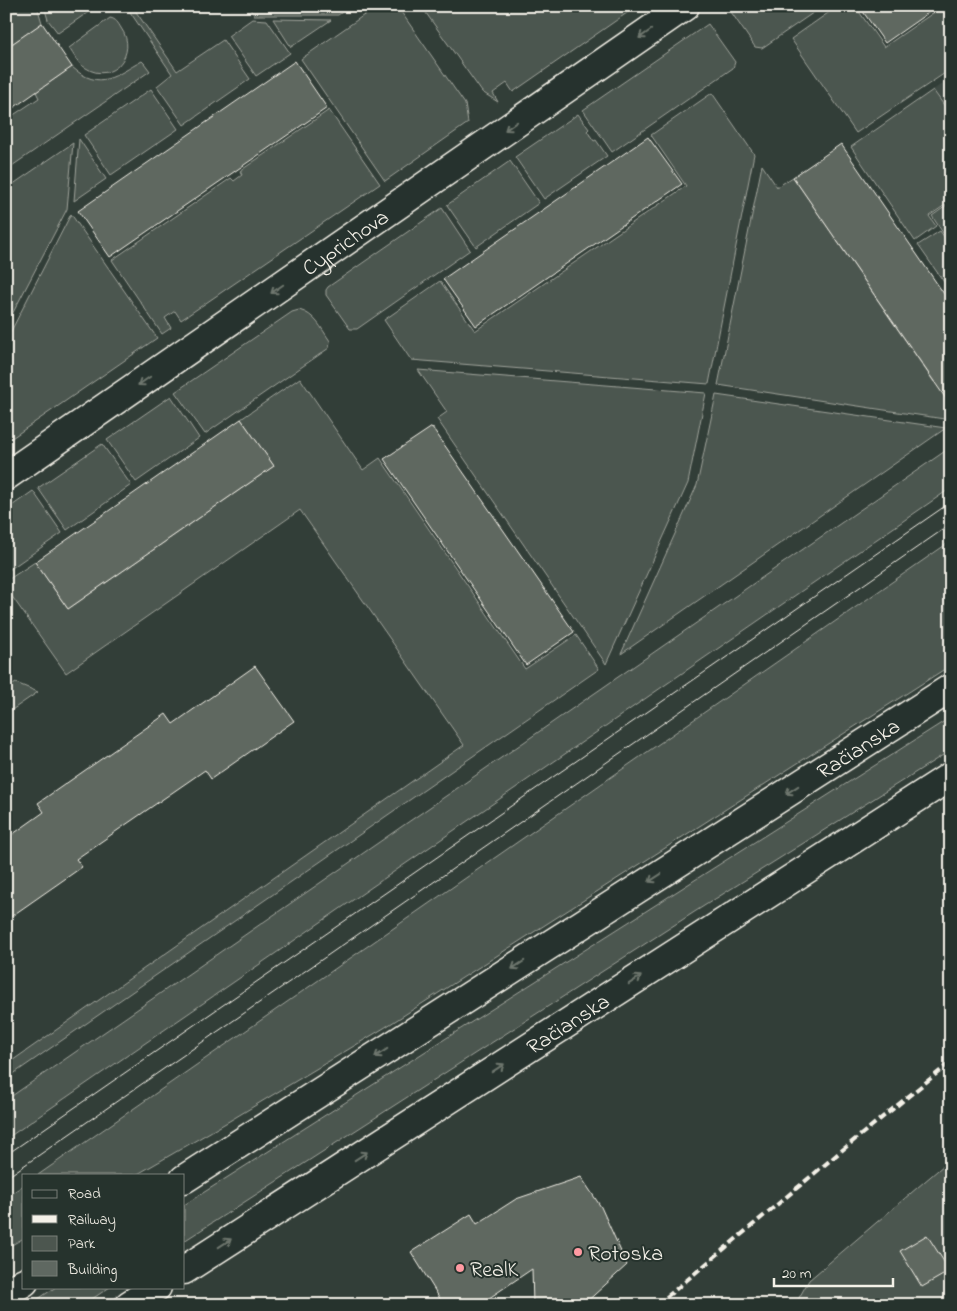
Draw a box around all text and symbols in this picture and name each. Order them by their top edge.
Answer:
one-way arrow [638,29,652,39]
one-way arrow [505,121,519,131]
street label: Cyprichova [297,203,396,285]
one-way arrow [270,284,284,294]
one-way arrow [137,376,151,386]
street label: Račianska [811,712,907,789]
one-way arrow [785,785,799,795]
one-way arrow [649,873,663,883]
one-way arrow [512,961,526,971]
one-way arrow [627,975,641,985]
street label: Račianska [521,987,617,1064]
one-way arrow [375,1048,389,1058]
one-way arrow [491,1062,505,1073]
one-way arrow [354,1150,368,1160]
legend [22,1174,185,1288]
text: Road [68,1183,101,1205]
text: Railway [68,1209,116,1232]
text: Park [68,1233,96,1255]
one-way arrow [217,1238,231,1248]
place label: Rotoska [588,1239,663,1271]
marker: Rotoska [572,1246,584,1258]
place label: RealK [470,1255,519,1287]
scale bar [774,1256,893,1288]
text: Building [67,1259,117,1282]
marker: RealK [454,1262,466,1274]
text: 20 m [782,1263,812,1285]

